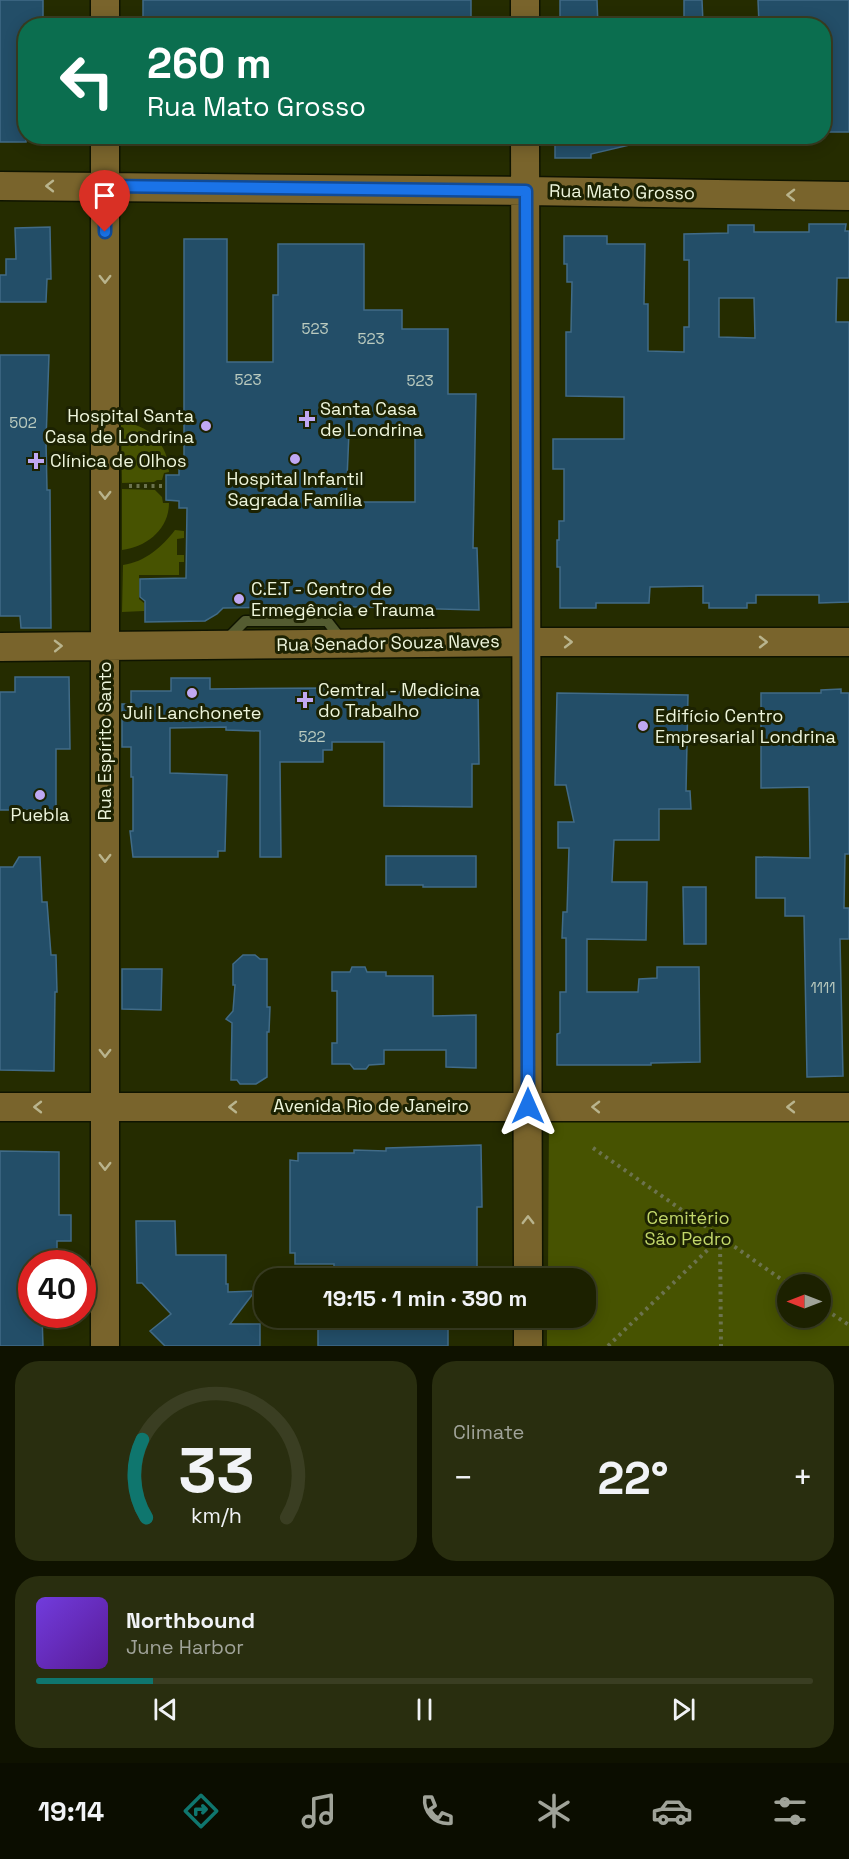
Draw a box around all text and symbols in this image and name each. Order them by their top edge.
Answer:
text: 260 m [147,37,272,90]
icon: left [48,42,126,120]
text: Rua Mato Grosso [147,89,366,124]
pin [79,170,130,232]
icon: arrive [88,179,121,212]
street label: Rua Mato Grosso [549,179,695,204]
one-way arrow [45,180,54,192]
one-way arrow [786,189,795,201]
one-way arrow [99,274,111,283]
house number: 523 [302,319,328,338]
house number: 523 [358,329,384,348]
house number: 523 [235,370,261,389]
house number: 523 [407,371,433,390]
place label: Santa Casa de Londrina [320,397,423,441]
place label: Hospital Santa Casa de Londrina [45,404,194,448]
marker: Santa Casa de Londrina [298,410,316,428]
house number: 502 [9,413,37,432]
marker: Hospital Santa Casa de Londrina [199,419,213,433]
place label: Clínica de Olhos [50,449,187,472]
marker: Clínica de Olhos [27,452,45,470]
marker: Hospital Infantil Sagrada Família [288,452,302,466]
place label: Hospital Infantil Sagrada Família [226,467,364,511]
one-way arrow [99,490,111,499]
place label: C.E.T - Centro de Ermegência e Trauma [251,577,435,621]
marker: C.E.T - Centro de Ermegência e Trauma [232,592,246,606]
street label: Rua Senador Souza Naves [276,629,500,656]
one-way arrow [564,636,573,648]
one-way arrow [759,636,768,648]
one-way arrow [54,640,63,652]
street label: Rua Espírito Santo [93,661,116,821]
place label: Cemtral - Medicina do Trabalho [318,678,480,722]
marker: Juli Lanchonete [185,686,199,700]
marker: Cemtral - Medicina do Trabalho [296,691,314,709]
place label: Juli Lanchonete [123,701,261,724]
place label: Edifício Centro Empresarial Londrina [655,704,836,748]
marker: Edifício Centro Empresarial Londrina [636,719,650,733]
house number: 522 [299,727,325,746]
marker: Puebla [33,788,47,802]
place label: Puebla [11,803,69,826]
one-way arrow [99,853,111,862]
house number: 1111 [810,978,836,997]
one-way arrow [99,1048,111,1057]
position arrow [496,1074,560,1138]
street label: Avenida Rio de Janeiro [273,1094,469,1117]
one-way arrow [33,1101,42,1113]
one-way arrow [228,1101,237,1113]
one-way arrow [591,1101,600,1113]
one-way arrow [786,1101,795,1114]
one-way arrow [99,1161,111,1170]
park label: Cemitério São Pedro [644,1206,732,1250]
one-way arrow [522,1215,534,1224]
speed limit sign: 40 [18,1250,96,1328]
north arrow [777,1274,831,1328]
map controls [777,1274,831,1328]
text: 19:15 · 1 min · 390 m [323,1284,527,1312]
text: Climate [453,1419,524,1445]
text: 33 [178,1431,254,1510]
text: 22° [597,1450,669,1507]
text: − [453,1457,473,1499]
text: + [793,1457,813,1499]
text: km/h [190,1502,242,1529]
text: Northbound [126,1606,255,1634]
text: June Harbor [126,1634,244,1660]
icon: previous [149,1693,182,1726]
icon: pause [408,1693,441,1726]
icon: next [667,1693,700,1726]
icon: directions [180,1790,222,1832]
icon: music [298,1790,340,1832]
icon: phone [416,1790,458,1832]
icon: climate [533,1790,575,1832]
icon: car [651,1790,693,1832]
icon: filters [769,1790,811,1832]
text: 19:14 [38,1794,104,1829]

